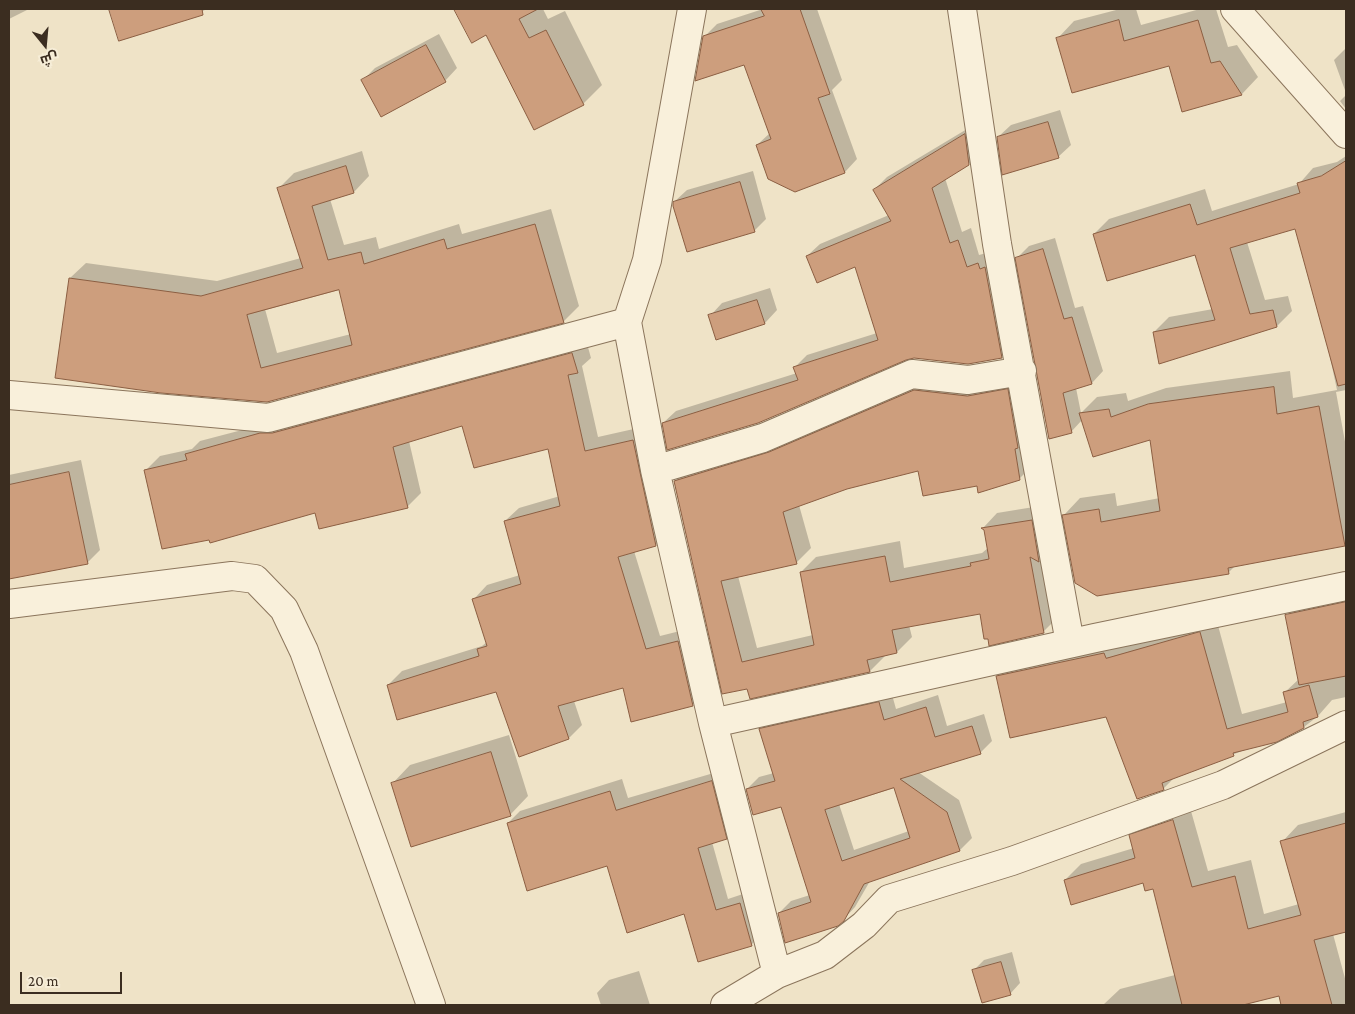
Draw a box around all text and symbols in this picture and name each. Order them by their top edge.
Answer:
north arrow [20,20,70,70]
text: ش [38,49,60,70]
scale bar [22,962,125,994]
text: 20 m [28,973,59,989]

